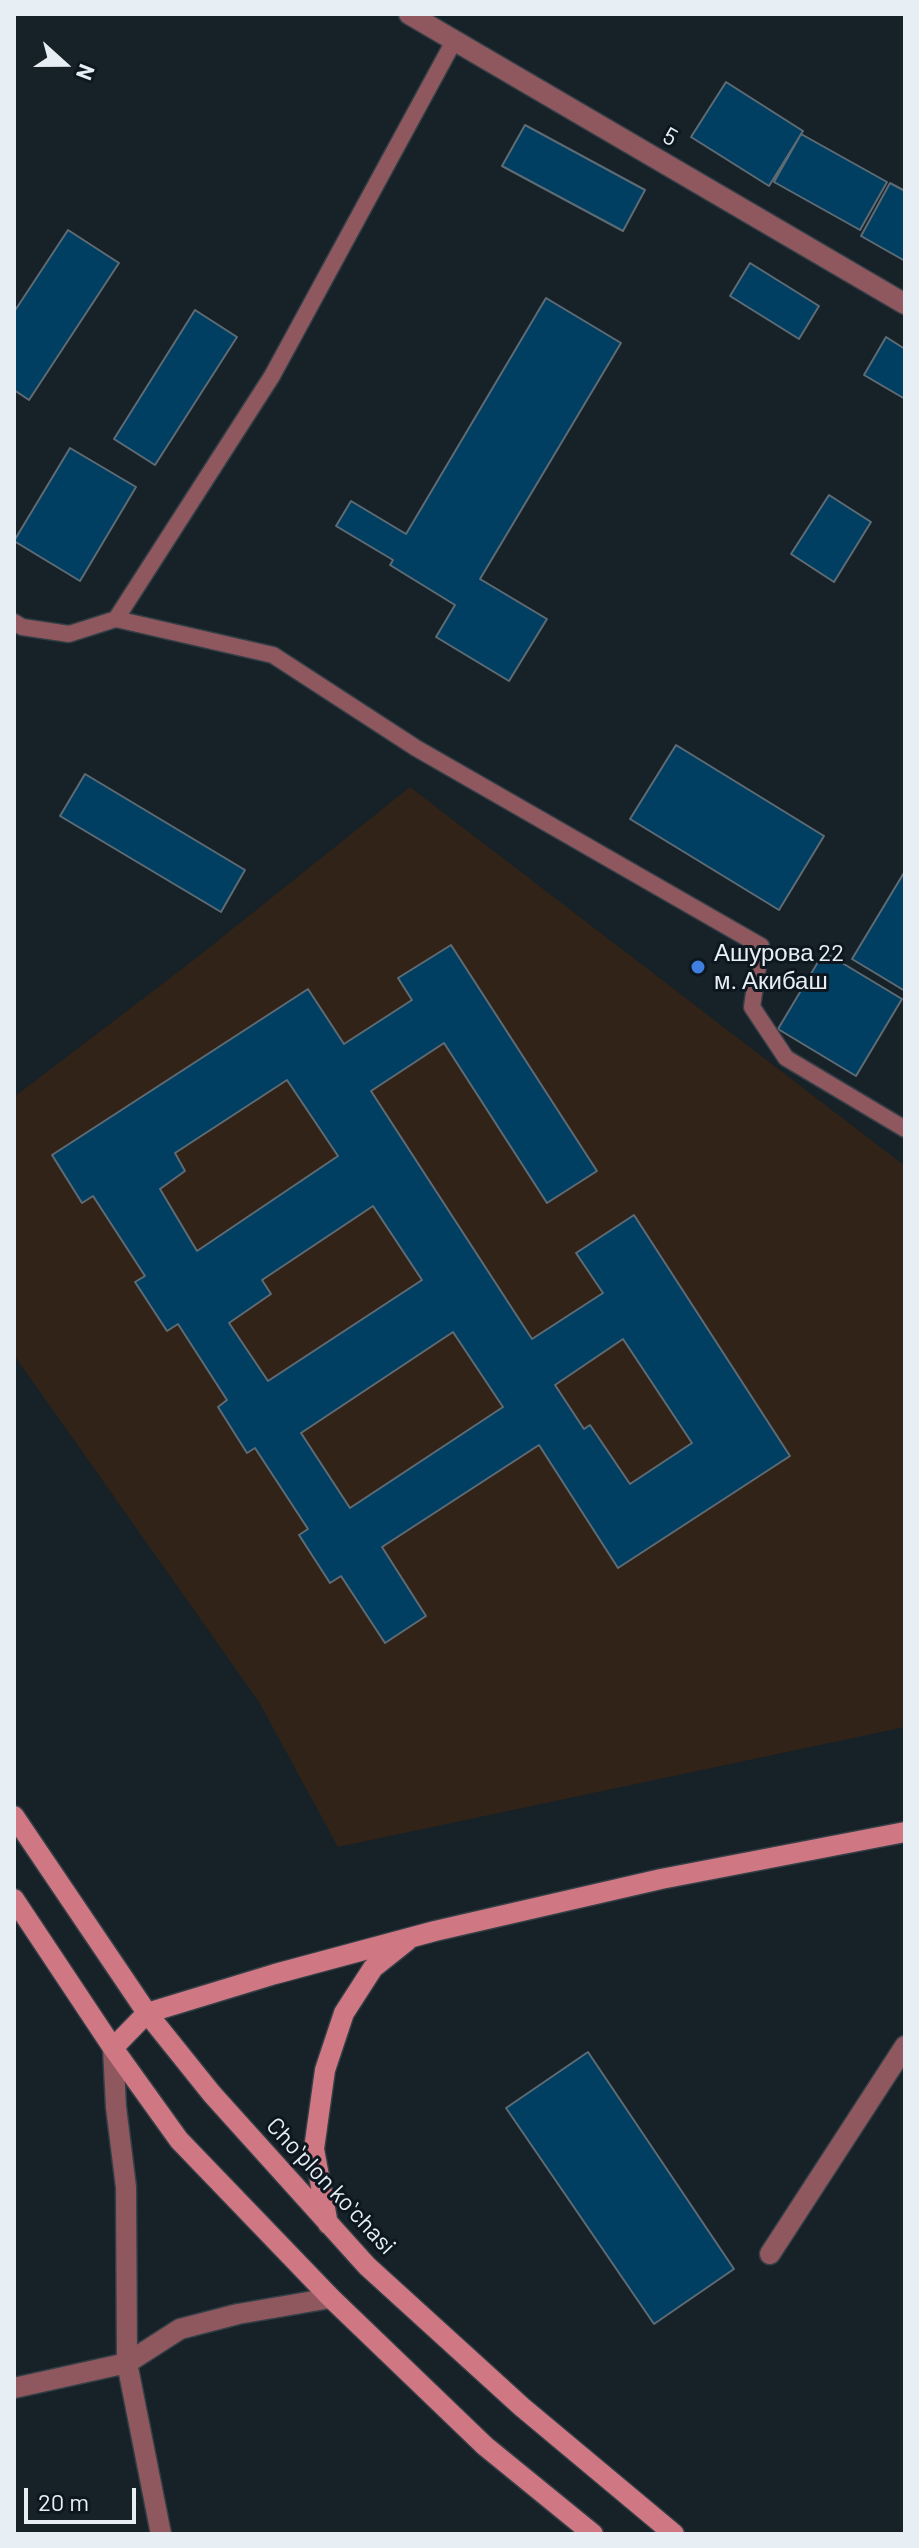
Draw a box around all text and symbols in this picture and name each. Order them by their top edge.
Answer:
north arrow [24,24,104,104]
text: N [72,61,101,84]
street label: 5 [657,121,683,153]
place label: Ашурова 22 м. Акибаш [714,939,844,995]
marker: Ашурова 22 м. Акибаш [689,958,707,976]
street label: Choʻplon koʻchasi [260,2112,402,2260]
scale bar [28,2472,140,2522]
text: 20 m [38,2487,89,2516]

